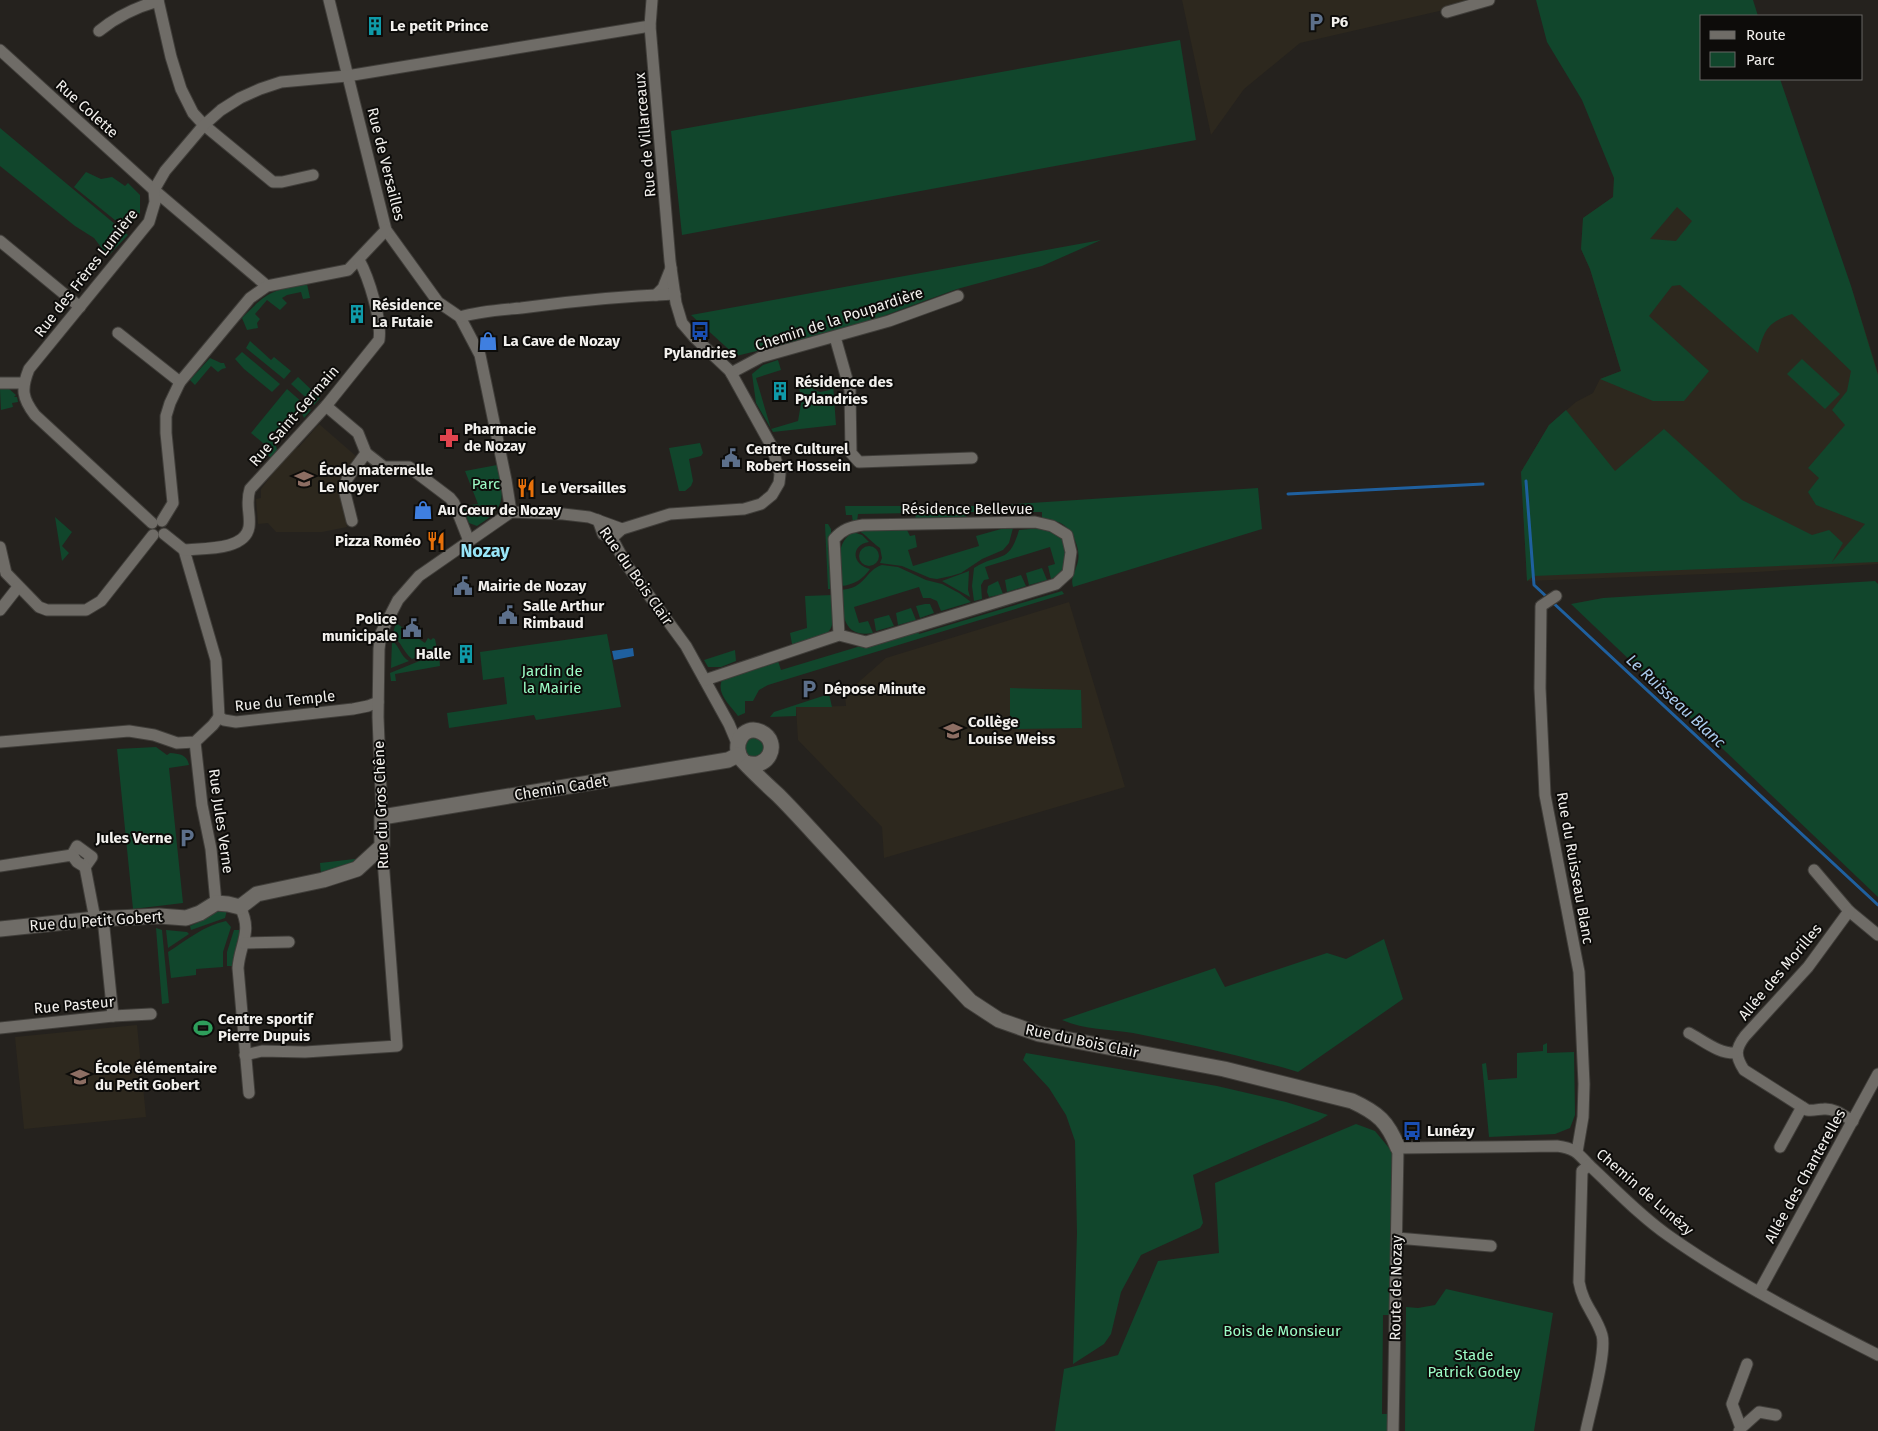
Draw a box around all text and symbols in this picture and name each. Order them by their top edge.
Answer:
parking icon: P6 [1305,11,1327,33]
place label: P6 [1331,13,1349,31]
building icon: Le petit Prince [364,15,386,37]
legend [1700,15,1863,80]
place label: Le petit Prince [390,17,489,35]
text: Route [1746,26,1786,44]
text: Parc [1746,51,1775,69]
street label: Rue de Villarceaux [631,71,659,198]
street label: Rue Colette [52,76,122,142]
street label: Rue de Versailles [363,106,409,222]
street label: Rue des Frères Lumière [30,205,142,341]
street label: Chemin de la Poupardière [753,283,925,355]
place label: Résidence La Futaie [372,296,442,331]
building icon: Résidence La Futaie [346,303,368,325]
bus stop icon: Pylandries [689,320,711,342]
shop icon: La Cave de Nozay [477,330,499,352]
place label: La Cave de Nozay [503,332,620,350]
place label: Pylandries [664,344,736,362]
street label: Rue Saint-Germain [245,362,343,470]
place label: Résidence des Pylandries [795,373,893,408]
building icon: Résidence des Pylandries [769,380,791,402]
place label: Pharmacie de Nozay [464,420,536,455]
pharmacy icon: Pharmacie de Nozay [438,427,460,449]
place label: Centre Culturel Robert Hossein [746,440,851,475]
public building icon: Centre Culturel Robert Hossein [720,447,742,469]
place label: École maternelle Le Noyer [319,461,433,496]
school or university icon: École maternelle Le Noyer [293,468,315,490]
park label: Parc [472,475,500,493]
restaurant icon: Le Versailles [515,477,537,499]
place label: Le Versailles [541,479,626,497]
shop icon: Au Cœur de Nozay [412,499,434,521]
street label: Résidence Bellevue [901,500,1033,518]
place label: Au Cœur de Nozay [437,501,561,519]
street label: Rue du Bois Clair [596,524,677,629]
restaurant icon: Pizza Roméo [425,530,447,552]
place label: Pizza Roméo [335,532,421,550]
district label: Nozay [460,540,510,562]
public building icon: Mairie de Nozay [452,575,474,597]
place label: Mairie de Nozay [478,577,586,595]
place label: Salle Arthur Rimbaud [523,597,605,632]
public building icon: Salle Arthur Rimbaud [497,604,519,626]
place label: Police municipale [322,610,397,645]
public building icon: Police municipale [401,617,423,639]
building icon: Halle [455,643,477,665]
place label: Halle [416,645,451,663]
water label: Le Ruisseau Blanc [1623,650,1730,752]
park label: Jardin de la Mairie [521,662,583,697]
parking icon: Dépose Minute [798,678,820,700]
place label: Dépose Minute [824,680,926,698]
street label: Rue du Temple [234,687,336,715]
place label: Collège Louise Weiss [968,713,1055,748]
school or university icon: Collège Louise Weiss [942,720,964,742]
street label: Rue du Gros Chêne [370,741,392,869]
street label: Rue Jules Verne [205,767,237,875]
street label: Chemin Cadet [513,772,609,804]
street label: Rue du Ruisseau Blanc [1553,791,1597,945]
parking icon: Jules Verne [176,827,198,849]
place label: Jules Verne [95,829,172,847]
street label: Rue du Petit Gobert [29,907,164,935]
street label: Allée des Morilles [1735,920,1825,1024]
street label: Rue Pasteur [33,992,115,1017]
place label: Centre sportif Pierre Dupuis [218,1010,314,1045]
sports icon: Centre sportif Pierre Dupuis [192,1017,214,1039]
street label: Rue du Bois Clair [1024,1020,1141,1062]
place label: École élémentaire du Petit Gobert [95,1059,217,1094]
school or university icon: École élémentaire du Petit Gobert [69,1066,91,1088]
street label: Allée des Chanterelles [1761,1106,1849,1246]
bus stop icon: Lunézy [1401,1120,1423,1142]
place label: Lunézy [1427,1122,1475,1140]
street label: Chemin de Lunézy [1593,1145,1698,1240]
street label: Route de Nozay [1386,1235,1406,1341]
park label: Bois de Monsieur [1223,1322,1341,1340]
park label: Stade Patrick Godey [1427,1346,1521,1381]

